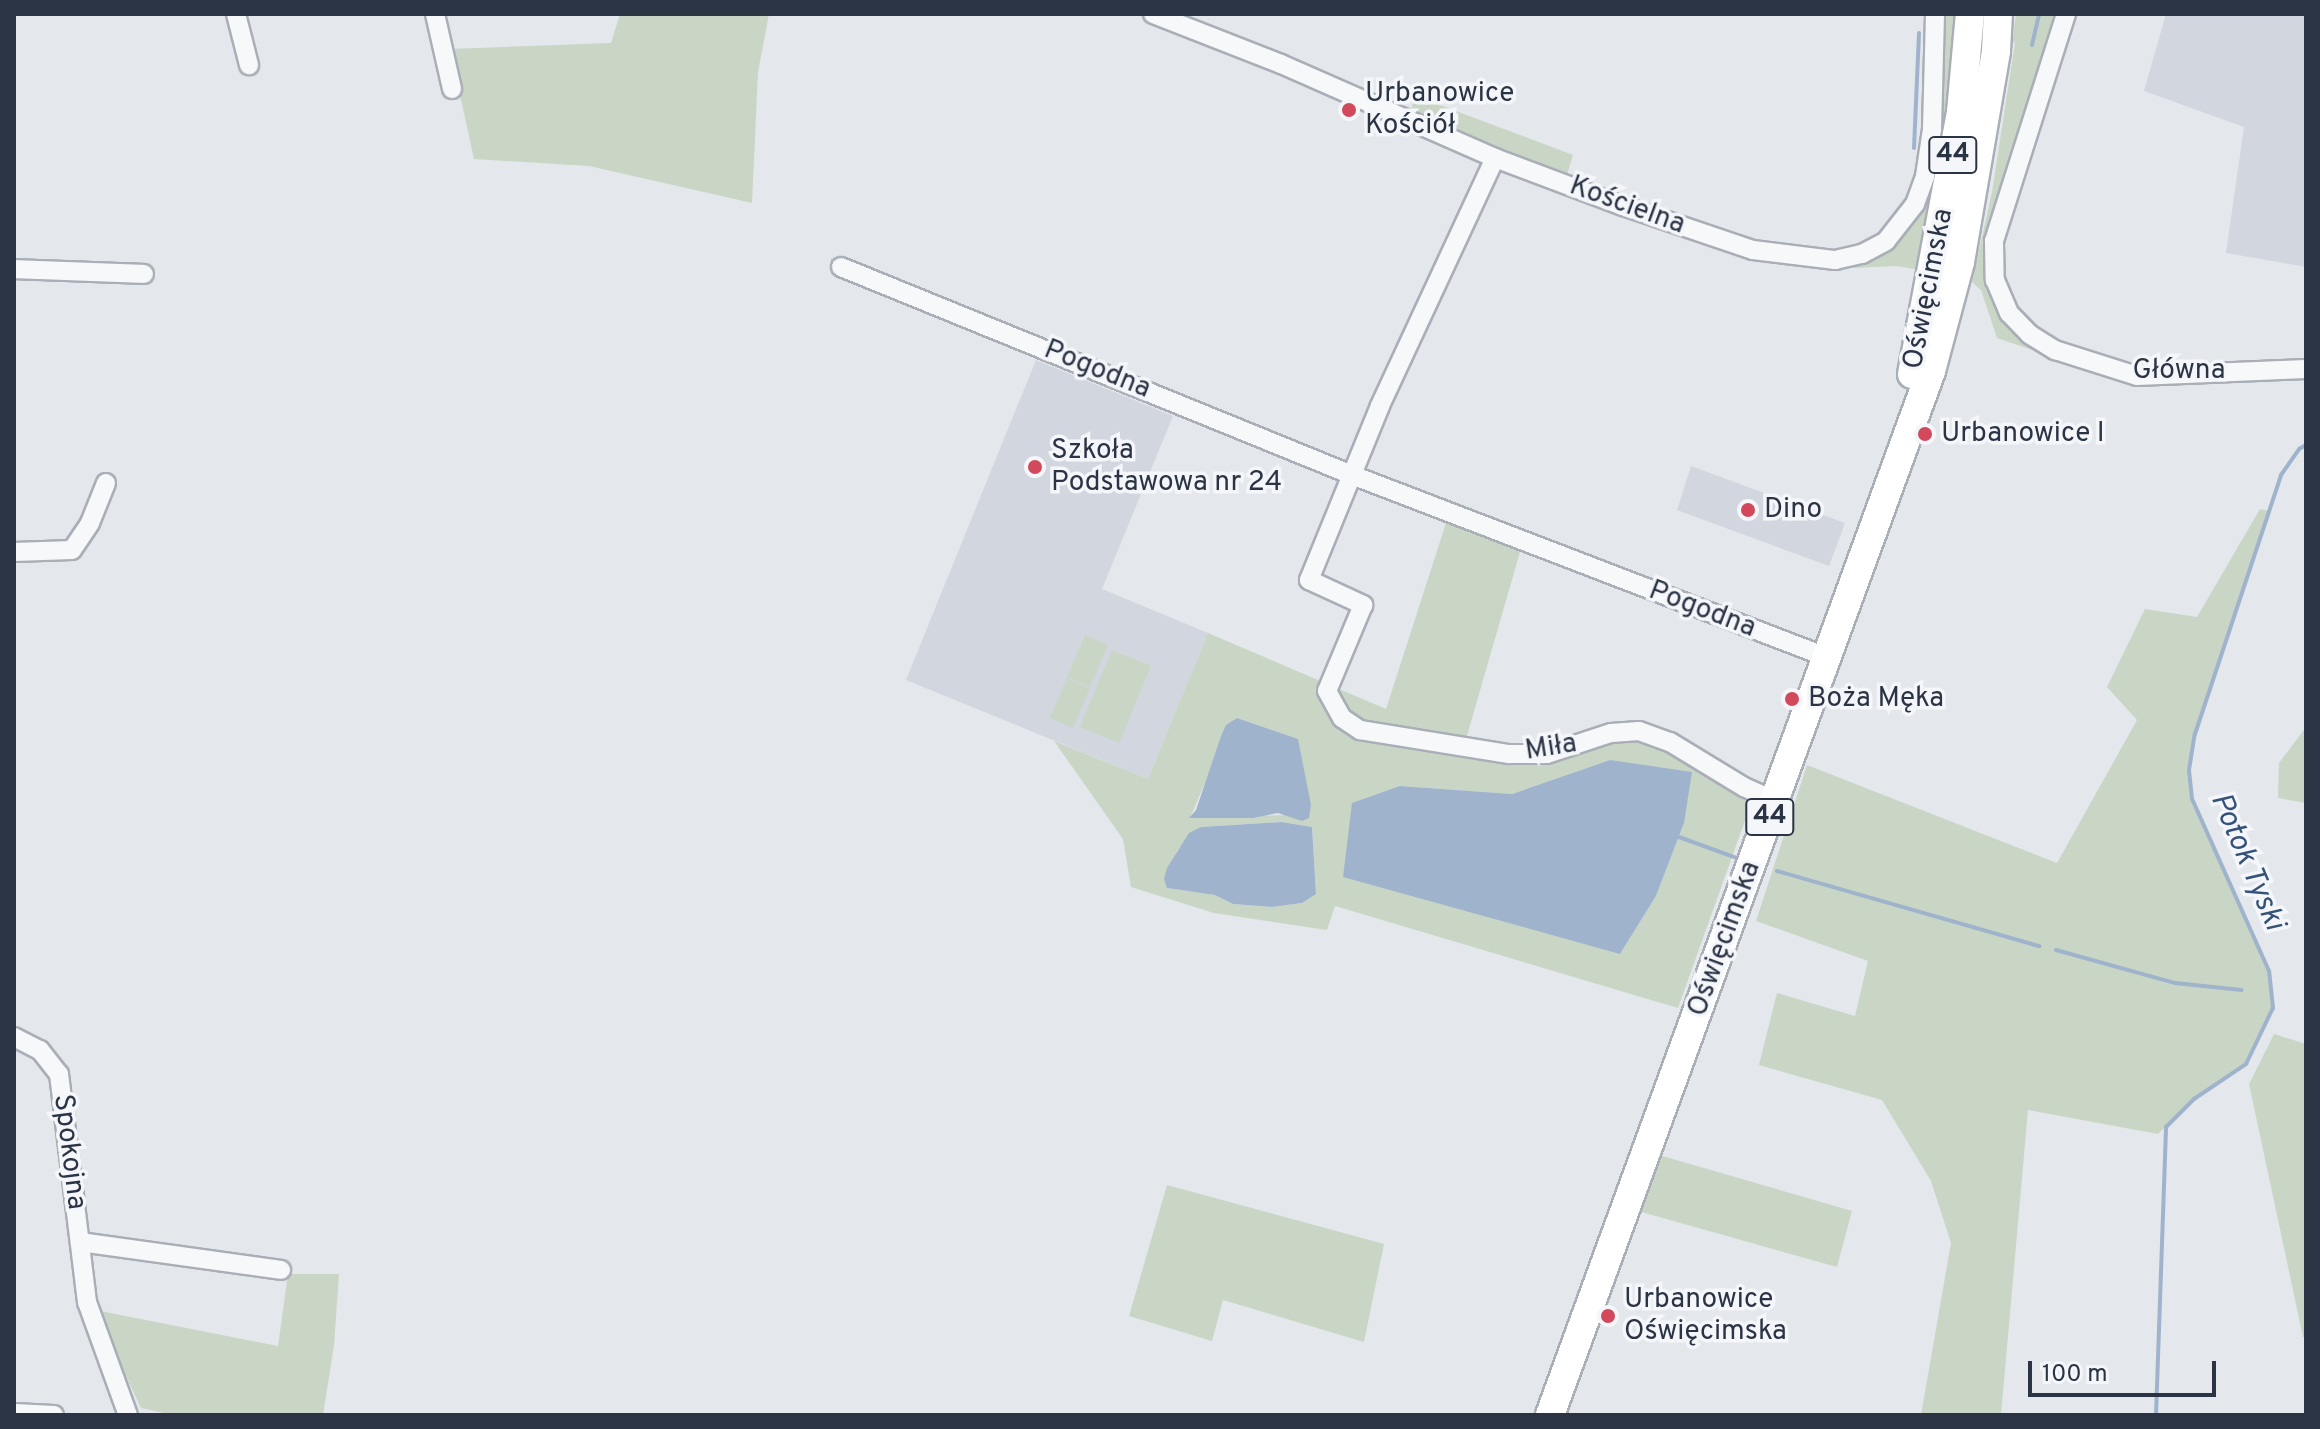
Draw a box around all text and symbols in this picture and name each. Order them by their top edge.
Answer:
place label: Urbanowice Kościół [1365,77,1514,143]
marker: Urbanowice Kościół [1340,101,1358,119]
road number: 44 [1927,133,1979,177]
street label: Kościelna [1565,170,1689,242]
street label: Oświęcimska [1897,206,1961,372]
street label: Pogodna [1039,333,1155,407]
street label: Główna [2133,354,2225,388]
place label: Urbanowice I [1941,417,2105,451]
marker: Urbanowice I [1916,425,1934,443]
place label: Szkoła Podstawowa nr 24 [1051,434,1282,500]
marker: Szkoła Podstawowa nr 24 [1026,458,1044,476]
place label: Dino [1764,493,1822,527]
marker: Dino [1739,501,1757,519]
street label: Pogodna [1644,574,1760,646]
place label: Boża Męka [1808,682,1944,716]
marker: Boża Męka [1783,690,1801,708]
street label: Miła [1523,727,1579,769]
water label: Potok Tyski [2201,787,2291,937]
road number: 44 [1744,795,1796,839]
street label: Oświęcimska [1681,857,1769,1021]
street label: Spokojna [45,1092,93,1212]
place label: Urbanowice Oświęcimska [1624,1283,1787,1349]
marker: Urbanowice Oświęcimska [1599,1307,1617,1325]
scale bar [2032,1345,2220,1395]
text: 100 m [2042,1360,2108,1390]

